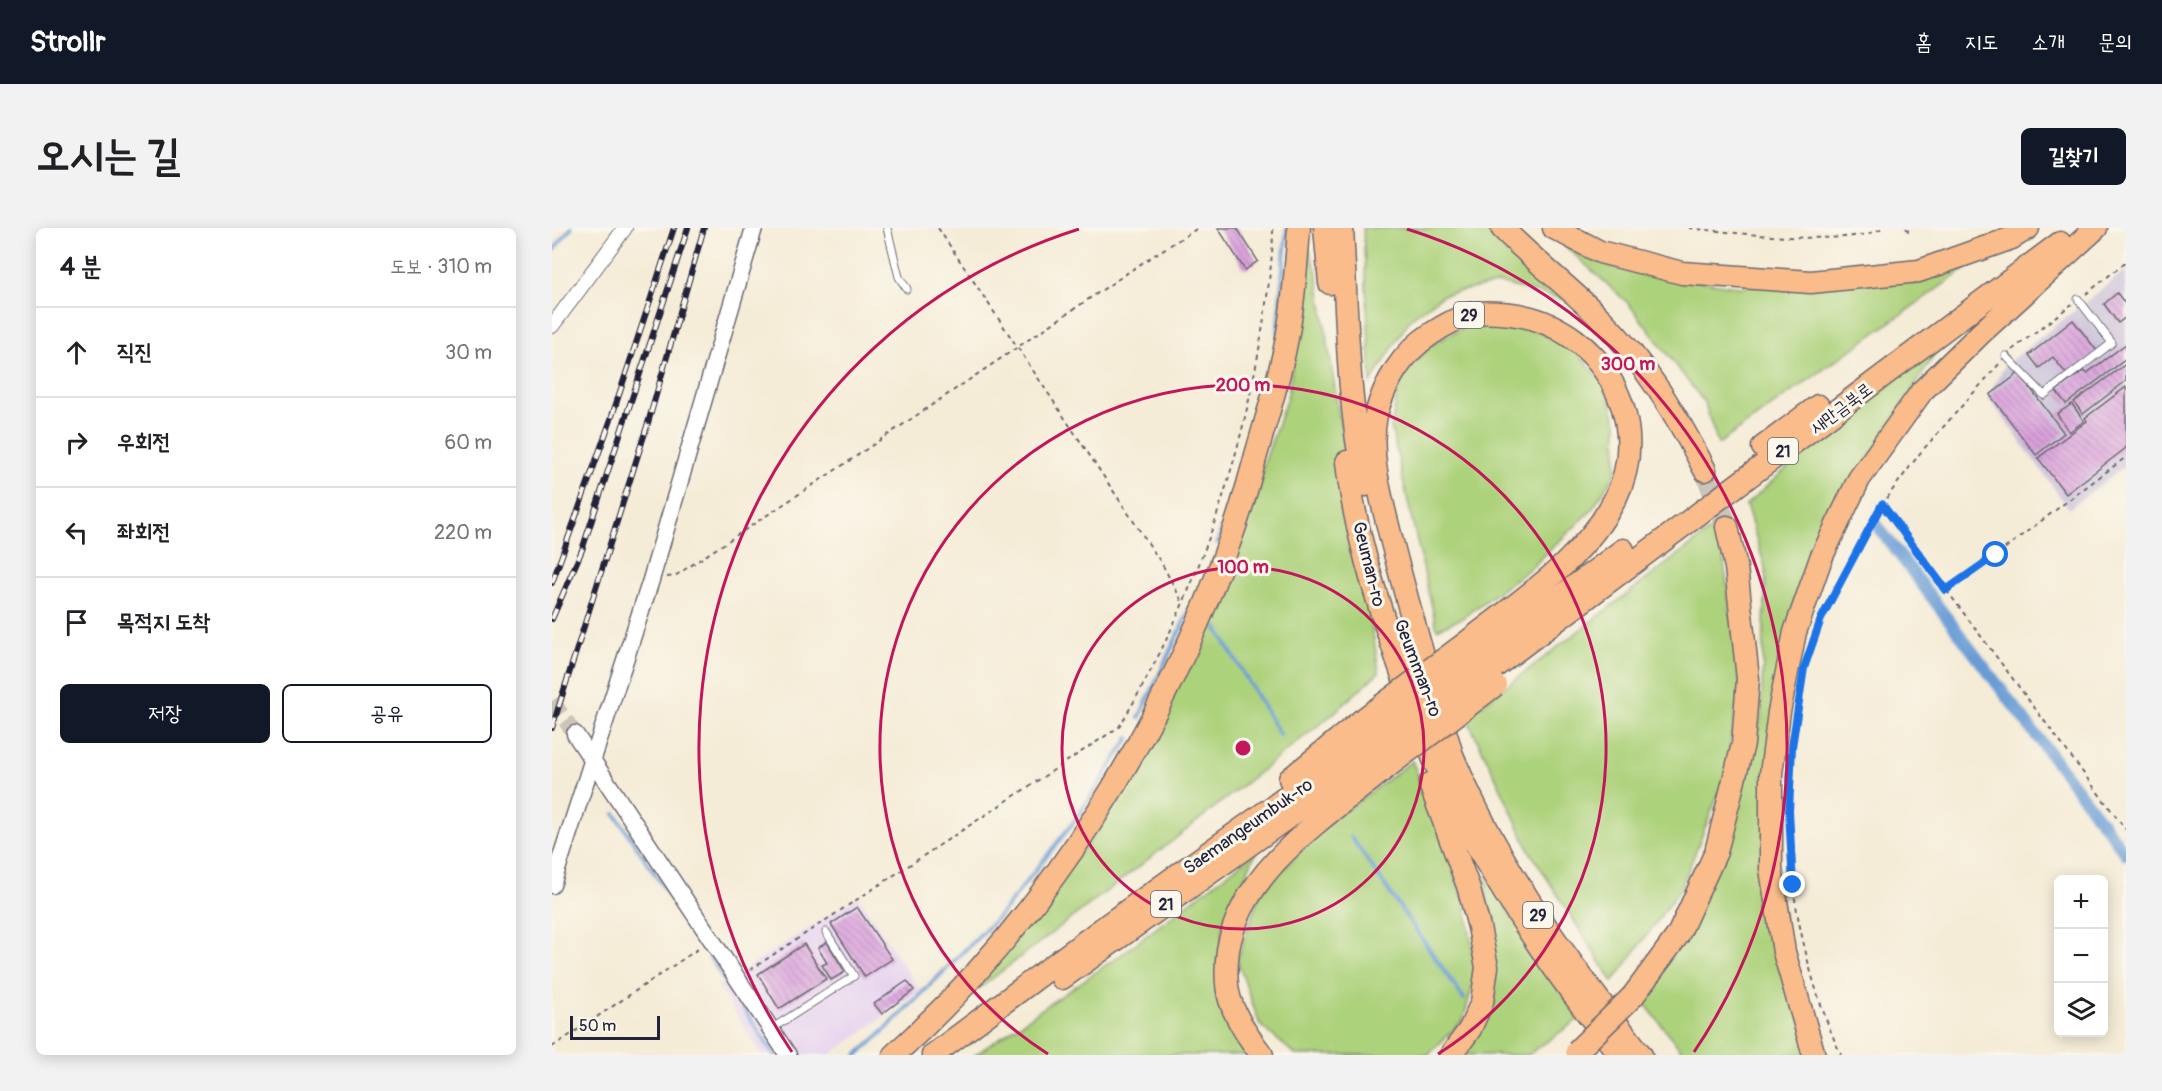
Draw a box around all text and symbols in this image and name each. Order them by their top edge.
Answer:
text: Strollr [30,25,105,60]
text: 홈 [1915,29,1932,56]
text: 지도 [1965,29,1998,56]
text: 소개 [2031,29,2065,56]
text: 문의 [2098,29,2132,56]
button: 길찾기 [2021,128,2126,185]
text: 오시는 길 [36,130,180,182]
text: 4 분 [60,251,102,283]
text: 도보 · 310 m [390,254,492,279]
road number: 29 [1454,302,1484,328]
icon: ahead [60,336,93,369]
text: 직진 [117,338,152,366]
text: 30 m [445,340,492,365]
text: 300 m [1601,353,1655,376]
text: 200 m [1216,374,1270,397]
street label: 새만금북로 [1805,377,1877,439]
icon: right [60,426,93,459]
text: 우회전 [117,428,170,456]
text: 60 m [445,430,492,455]
road number: 21 [1768,438,1798,464]
icon: left [60,516,93,549]
text: 좌회전 [117,518,170,546]
street label: Geuman-ro [1347,519,1390,609]
text: 220 m [434,520,492,545]
route start [1982,541,2008,567]
text: 100 m [1217,556,1269,579]
icon: arrive [60,606,93,639]
text: 목적지 도착 [117,608,210,636]
street label: Geumman-ro [1388,616,1447,721]
button: 저장 [60,684,270,743]
button: 공유 [282,684,492,743]
centre of rings [1233,738,1253,758]
street label: Saemangeumbuk-ro [1179,773,1318,880]
route end [1779,871,1805,897]
map controls [2054,875,2108,1037]
button: + [2054,875,2108,929]
road number: 21 [1151,891,1181,917]
road number: 29 [1523,902,1553,928]
button: − [2054,929,2108,983]
button: layers [2054,983,2108,1037]
scale bar [570,1013,660,1040]
text: 50 m [579,1016,616,1036]

